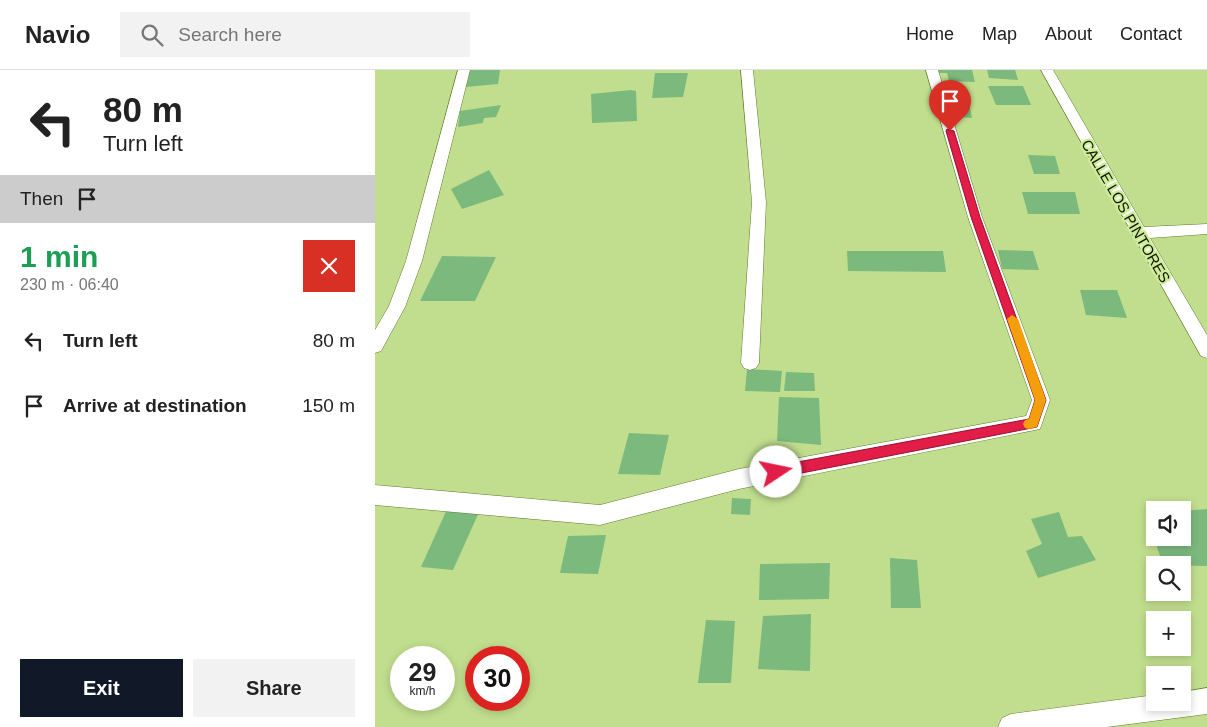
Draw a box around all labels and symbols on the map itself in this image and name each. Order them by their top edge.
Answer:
pin [929,80,971,131]
street label: CALLE LOS PINTORES [1078,136,1174,286]
position arrow [749,445,801,497]
speed limit sign: 30 [465,646,530,711]

